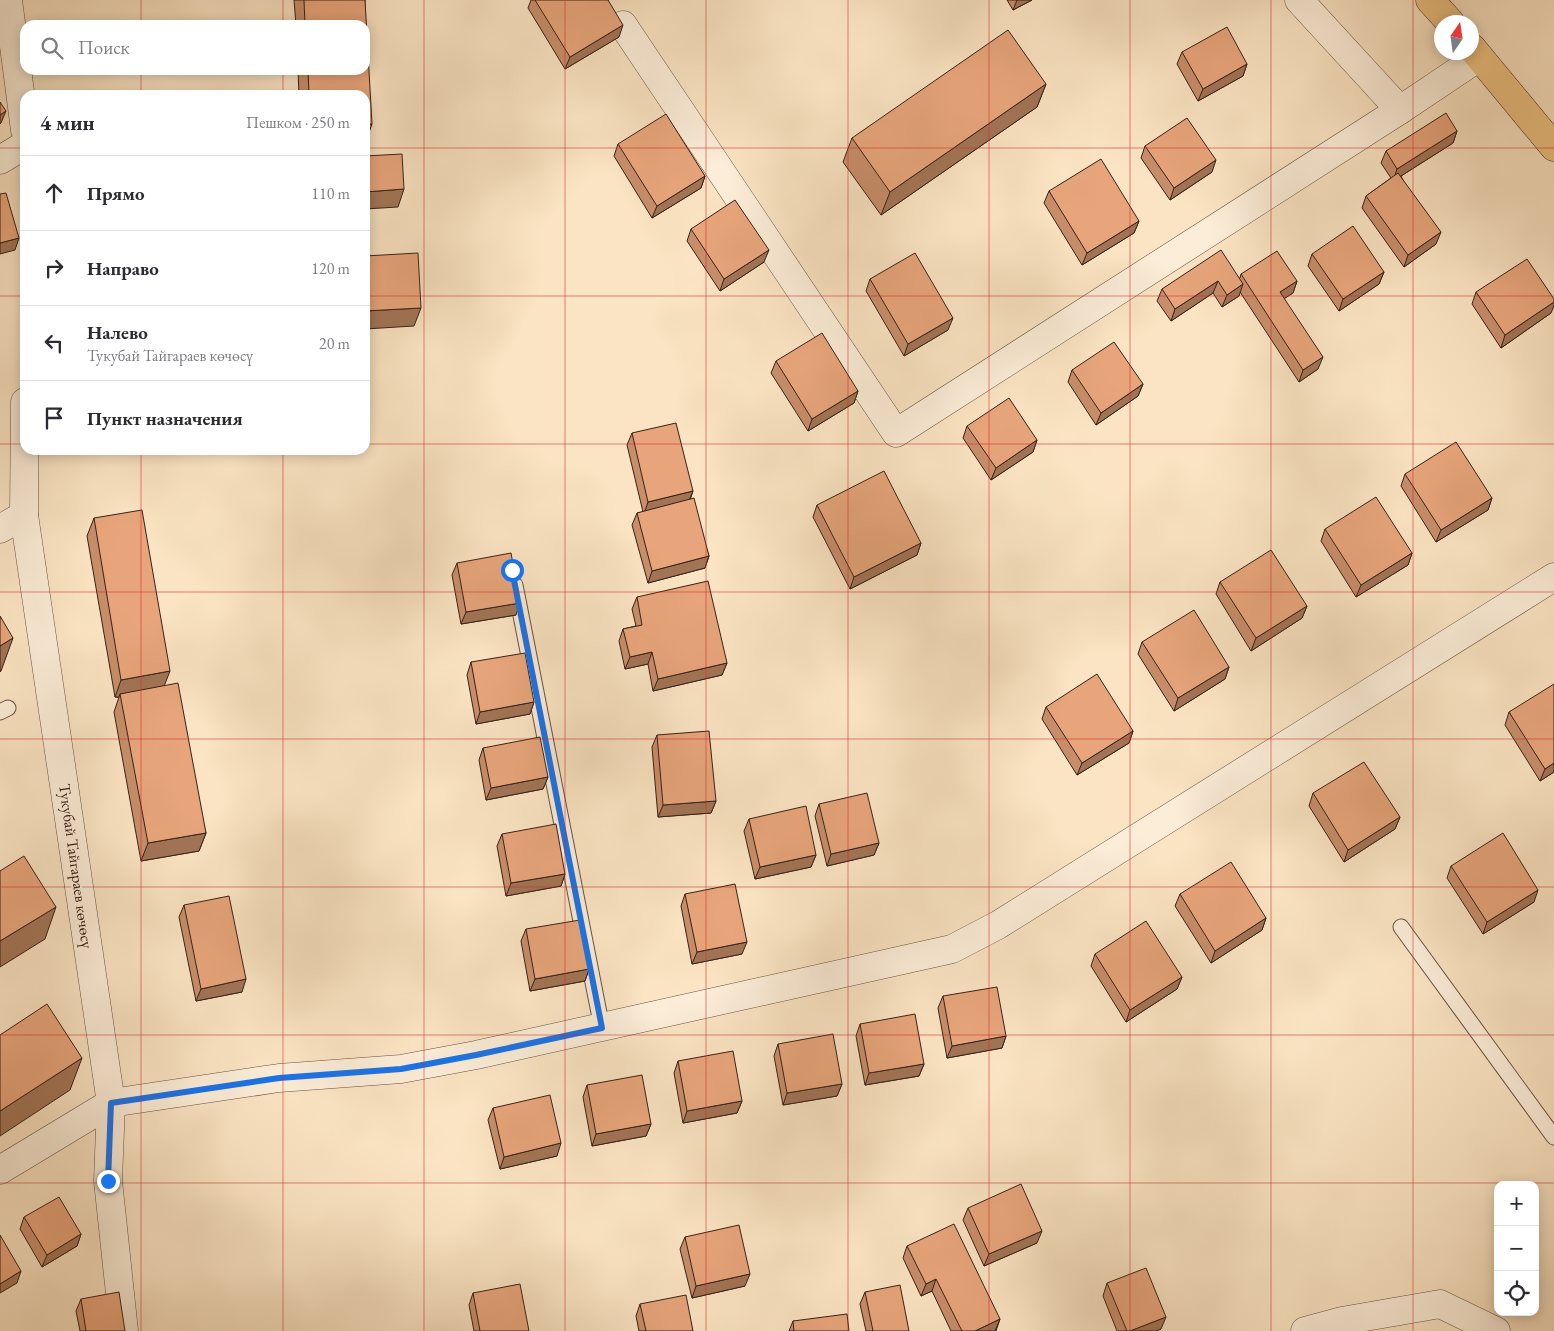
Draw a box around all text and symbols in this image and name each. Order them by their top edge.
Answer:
north arrow [1434,15,1479,60]
search box [20,20,370,75]
icon: search [38,34,66,62]
text: Поиск [78,35,130,60]
text: 4 мин [40,109,95,136]
text: Пешком · 250 m [246,112,350,133]
icon: ahead [40,179,68,207]
text: Прямо [87,181,145,206]
text: 110 m [311,183,350,204]
icon: right [40,254,68,282]
text: Направо [87,256,159,281]
text: 120 m [311,258,350,279]
text: Налево [87,320,148,345]
icon: left [40,329,68,357]
text: 20 m [319,333,350,354]
text: Тукубай Тайгараев көчөсү [87,345,253,366]
icon: arrive [40,404,68,432]
text: Пункт назначения [87,406,243,431]
route start [501,559,524,582]
street label: Тукубай Тайгараев көчөсү [54,782,98,951]
route end [97,1170,120,1193]
map controls [1494,1181,1539,1316]
button: + [1494,1181,1539,1226]
button: − [1494,1226,1539,1271]
button: locate [1494,1271,1539,1316]

